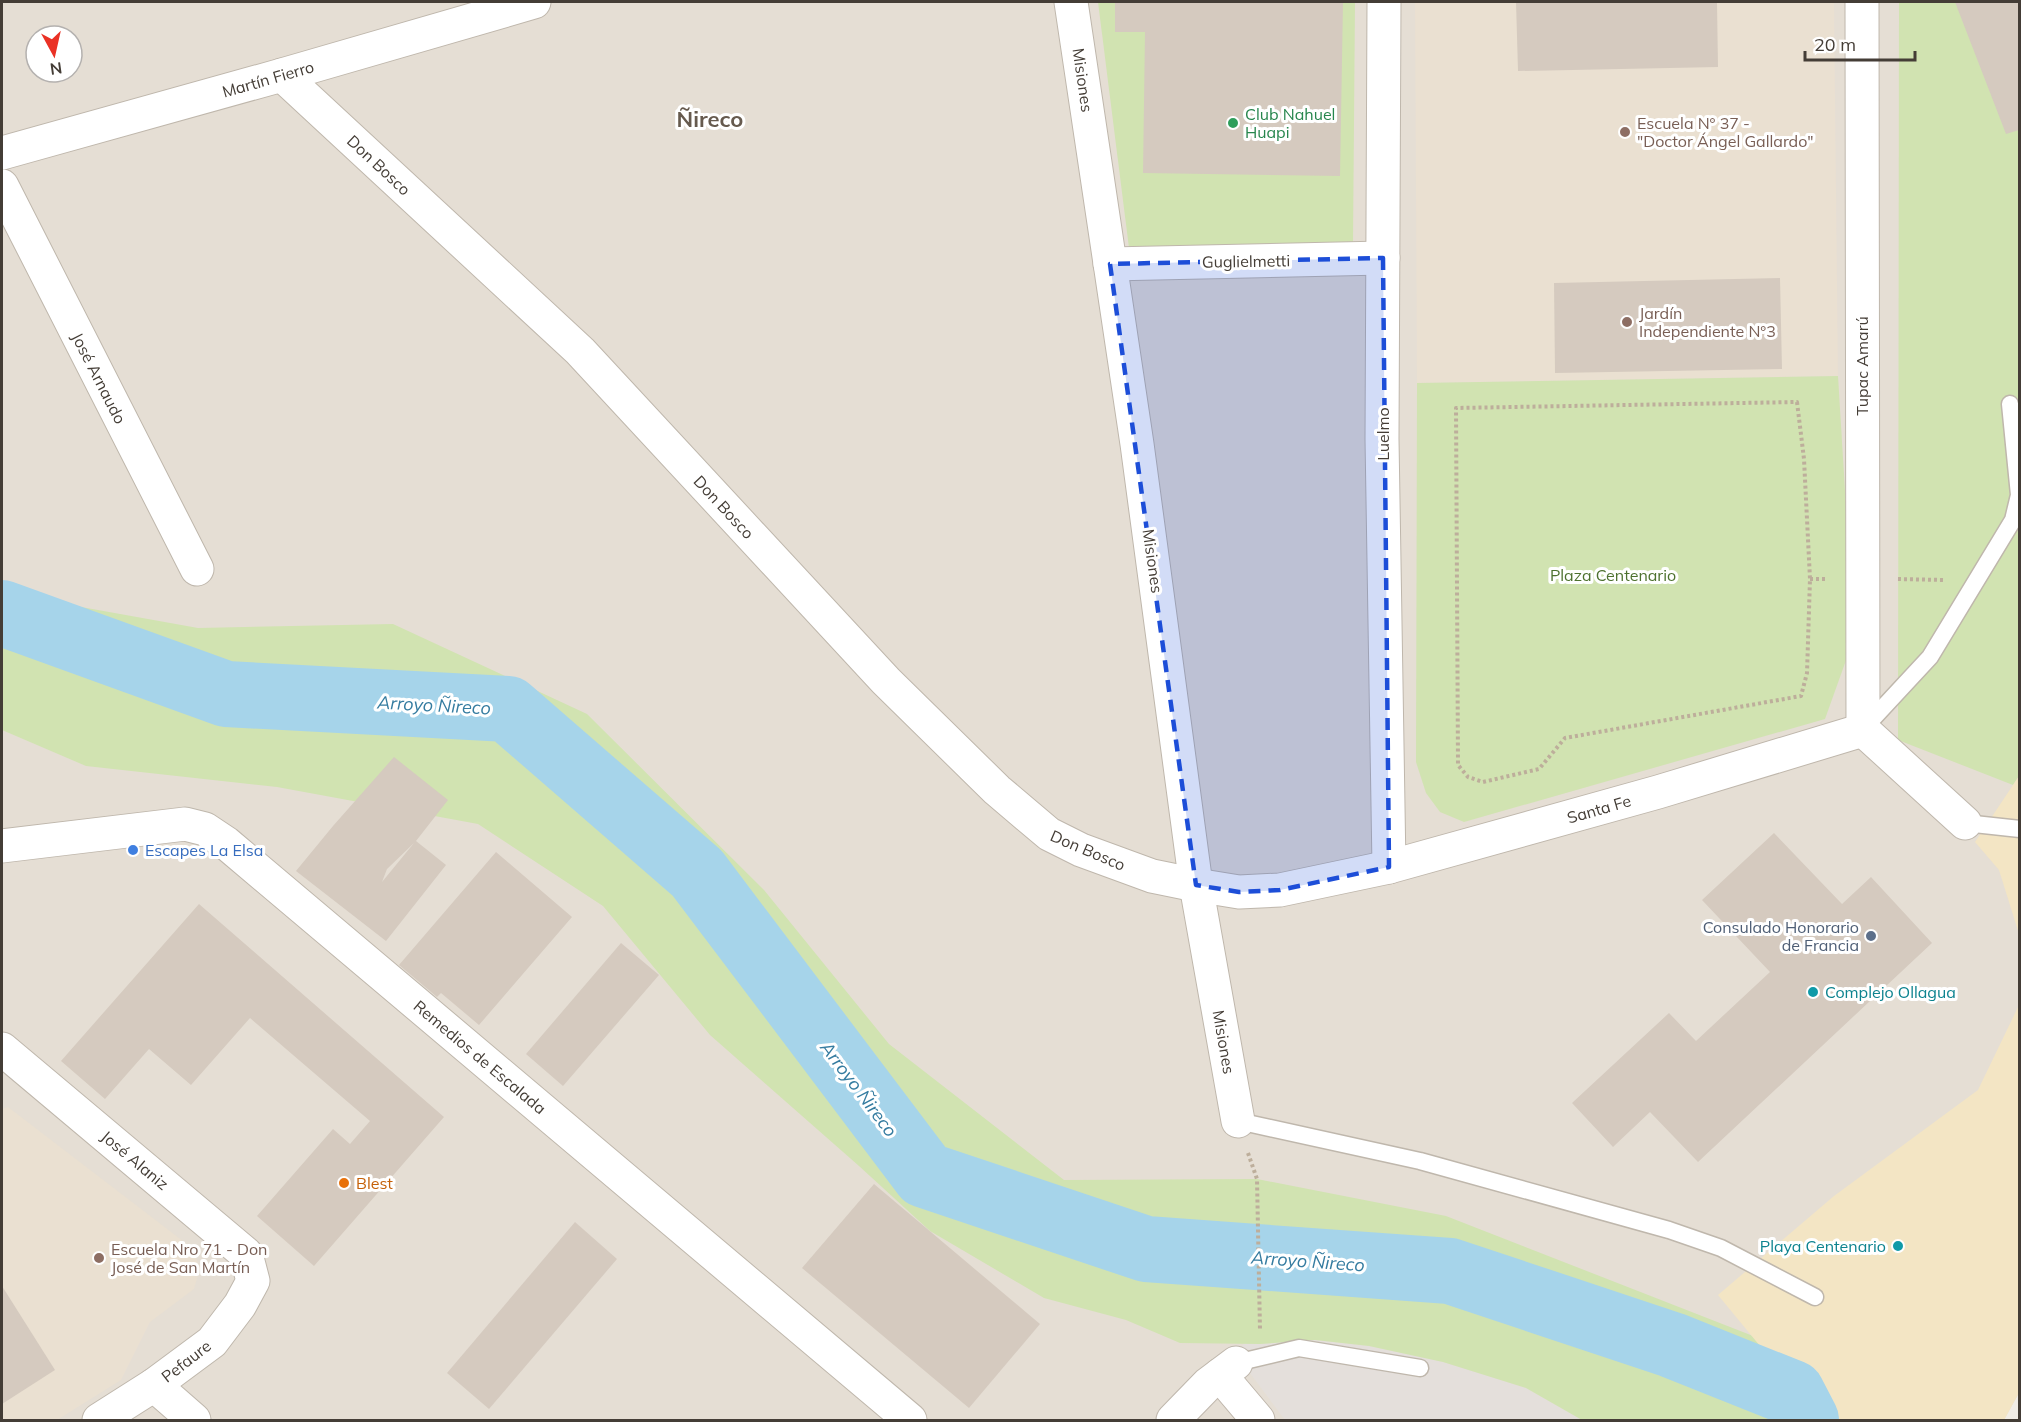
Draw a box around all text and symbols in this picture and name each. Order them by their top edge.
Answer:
north arrow [24,24,84,84]
scale bar [1805,24,1914,62]
text: 20 m [1814,33,1856,56]
street label: Misiones [1069,47,1097,113]
street label: Martín Fierro [220,56,316,102]
text: N [49,58,63,80]
place label: Club Nahuel Huapi [1245,104,1335,142]
district label: Ñireco [677,105,743,133]
place label: Escuela N° 37 - "Doctor Ángel Gallardo" [1637,113,1814,151]
marker: Club Nahuel Huapi [1226,116,1240,130]
marker: Escuela N° 37 - "Doctor Ángel Gallardo" [1618,125,1632,139]
street label: Don Bosco [343,131,415,199]
street label: Guglielmetti [1202,250,1290,272]
place label: Jardín Independiente N°3 [1639,303,1776,341]
marker: Jardín Independiente N°3 [1620,315,1634,329]
street label: Tupac Amarú [1852,316,1872,416]
street label: José Arnaudo [67,329,131,427]
street label: Luelmo [1373,407,1393,461]
street label: Don Bosco [690,471,758,543]
street label: Misiones [1139,528,1167,594]
park label: Plaza Centenario [1550,565,1676,585]
water label: Arroyo Ñireco [376,690,491,719]
street label: Santa Fe [1565,790,1633,828]
street label: Don Bosco [1048,825,1128,875]
place label: Escapes La Elsa [145,840,263,860]
marker: Escapes La Elsa [126,843,140,857]
place label: Consulado Honorario de Francia [1703,917,1859,955]
marker: Consulado Honorario de Francia [1864,929,1878,943]
place label: Complejo Ollagua [1825,982,1956,1002]
marker: Complejo Ollagua [1806,985,1820,999]
street label: Remedios de Escalada [410,996,550,1118]
street label: Misiones [1209,1009,1239,1076]
water label: Arroyo Ñireco [815,1036,902,1141]
street label: José Alaniz [97,1126,173,1194]
place label: Blest [356,1173,393,1193]
marker: Blest [337,1176,351,1190]
place label: Playa Centenario [1760,1236,1886,1256]
place label: Escuela Nro 71 - Don José de San Martín [111,1239,268,1277]
marker: Playa Centenario [1891,1239,1905,1253]
water label: Arroyo Ñireco [1249,1245,1366,1276]
marker: Escuela Nro 71 - Don José de San Martín [92,1251,106,1265]
street label: Pefaure [157,1335,215,1387]

